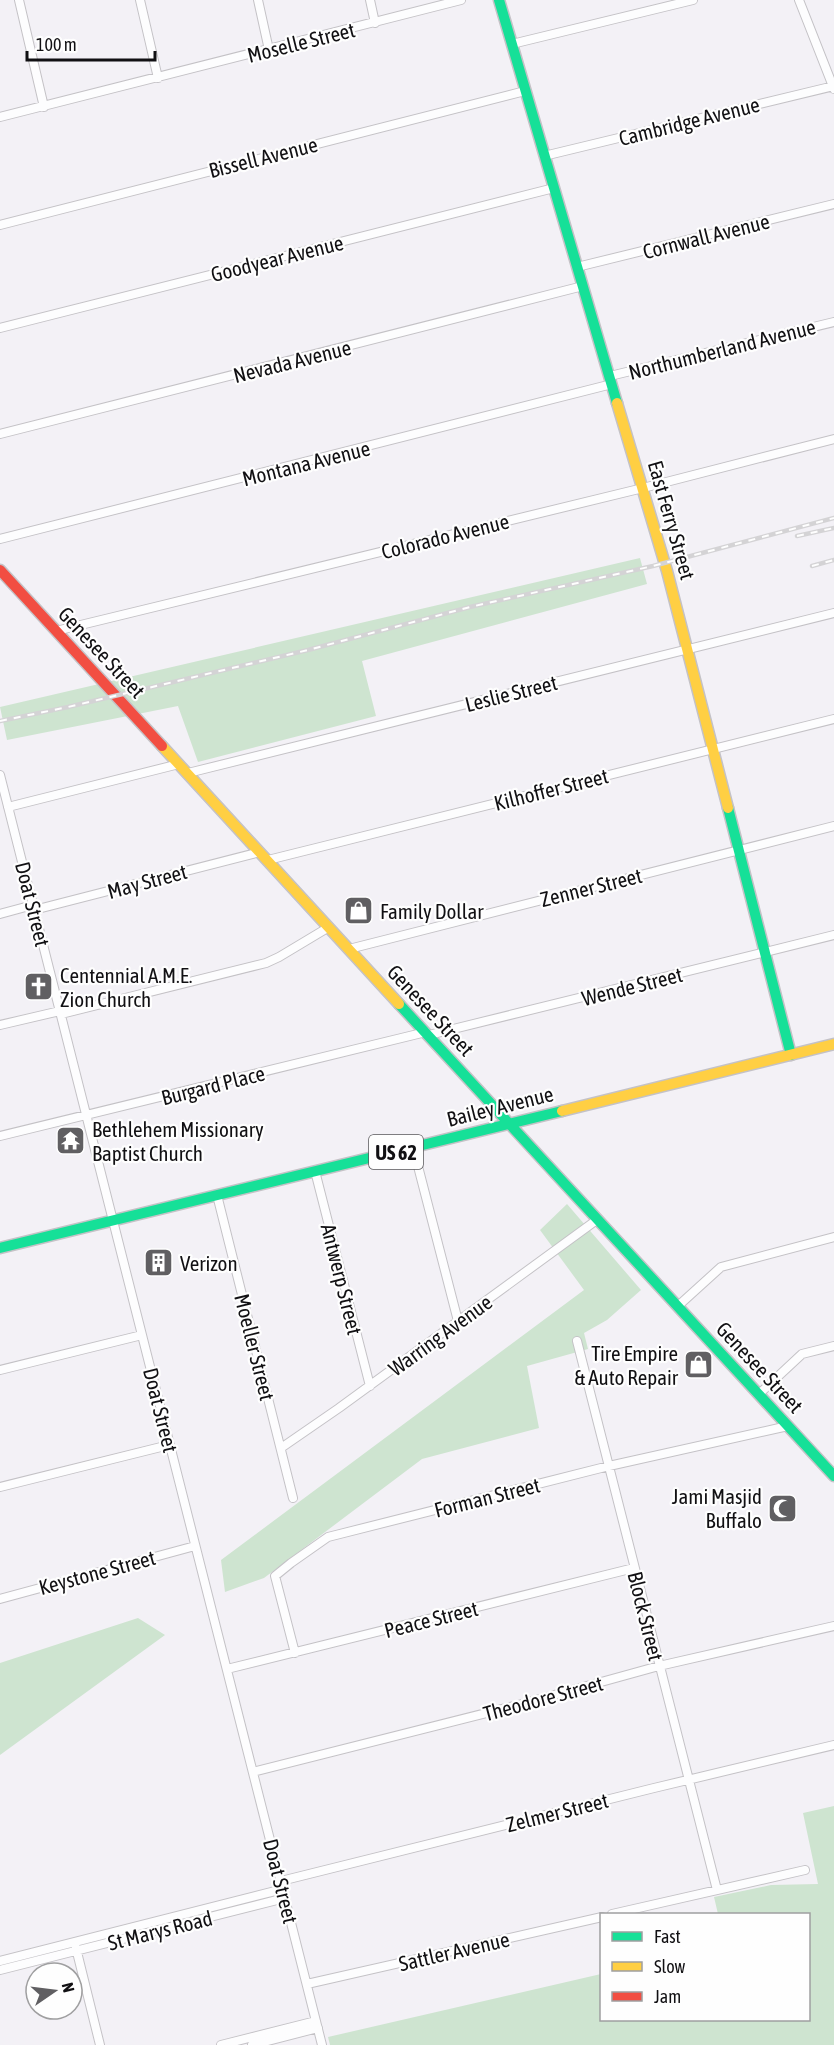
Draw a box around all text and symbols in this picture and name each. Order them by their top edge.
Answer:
street label: Moselle Street [245,17,357,67]
scale bar [27,24,154,62]
text: 100 m [36,34,77,55]
street label: Cambridge Avenue [616,92,762,150]
street label: Bissell Avenue [206,132,320,182]
street label: Cornwall Avenue [640,209,772,263]
street label: Goodyear Avenue [208,230,346,286]
street label: Northumberland Avenue [626,314,818,384]
street label: Nevada Avenue [231,335,353,387]
street label: Montana Avenue [240,436,372,490]
street label: East Ferry Street [644,458,700,582]
street label: Colorado Avenue [379,509,511,563]
street label: Genesee Street [54,602,150,702]
street label: Leslie Street [463,670,559,716]
street label: Kilhoffer Street [491,763,611,815]
street label: Doat Street [11,859,55,949]
street label: May Street [105,859,189,903]
street label: Zenner Street [538,863,644,911]
shop icon: Family Dollar [343,895,375,927]
place label: Family Dollar [380,899,484,923]
street label: Genesee Street [383,960,479,1060]
street label: Wende Street [579,962,685,1010]
place label: Centennial A.M.E. Zion Church [60,963,192,1011]
church icon: Centennial A.M.E. Zion Church [23,971,55,1003]
street label: Burgard Place [159,1061,267,1109]
street label: Bailey Avenue [444,1081,556,1131]
place label: Bethlehem Missionary Baptist Church [92,1117,264,1165]
temple icon: Bethlehem Missionary Baptist Church [55,1125,87,1157]
road number: US 62 [369,1135,423,1169]
street label: Antwerp Street [317,1221,367,1337]
building icon: Verizon [143,1247,175,1279]
place label: Verizon [180,1251,238,1275]
street label: Warring Avenue [384,1289,496,1381]
street label: Moeller Street [230,1291,280,1403]
street label: Genesee Street [712,1317,808,1417]
place label: Tire Empire & Auto Repair [574,1341,679,1389]
shop icon: Tire Empire & Auto Repair [683,1349,715,1381]
street label: Doat Street [139,1365,183,1455]
street label: Forman Street [432,1472,542,1522]
place label: Jami Masjid Buffalo [672,1484,762,1532]
mosque icon: Jami Masjid Buffalo [767,1492,799,1524]
street label: Keystone Street [36,1545,158,1599]
street label: Block Street [623,1569,669,1663]
street label: Peace Street [382,1596,480,1642]
street label: Theodore Street [481,1671,605,1725]
street label: Zelmer Street [503,1788,611,1836]
street label: Doat Street [259,1836,303,1926]
street label: St Marys Road [105,1905,215,1955]
legend [600,1913,810,2021]
text: Fast [654,1926,681,1947]
street label: Sattler Avenue [396,1927,512,1975]
text: Slow [654,1956,685,1977]
north arrow [24,1961,84,2021]
text: N [59,1981,78,1994]
text: Jam [654,1986,681,2007]

